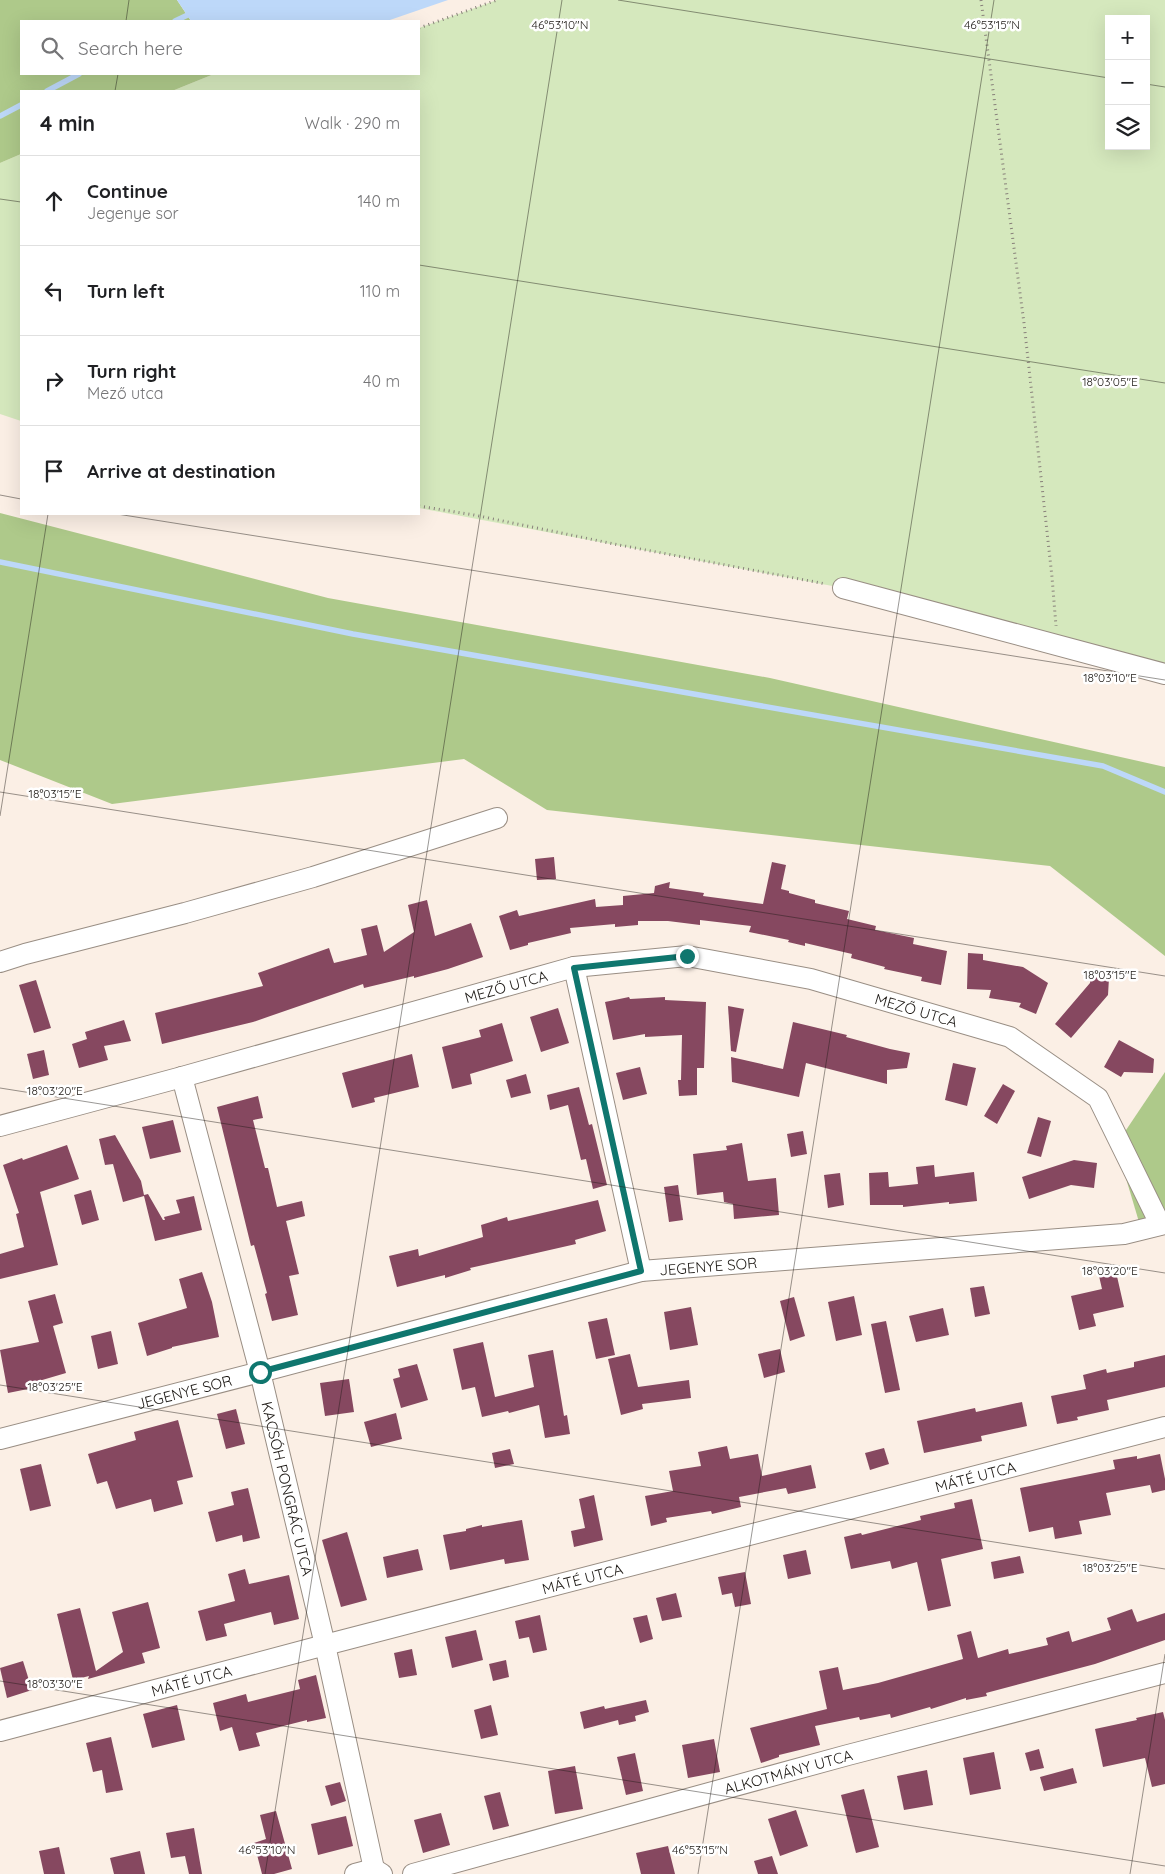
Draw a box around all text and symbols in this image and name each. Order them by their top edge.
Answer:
map controls [1105,15,1150,150]
button: + [1105,15,1150,60]
text: 46°53'10"N [532,17,588,32]
text: 46°53'15"N [964,17,1020,32]
search box [20,20,420,75]
icon: search [38,34,66,62]
text: Search here [78,36,183,60]
button: − [1105,60,1150,105]
button: layers [1105,105,1150,150]
text: 4 min [40,110,95,136]
text: Walk · 290 m [305,113,400,133]
text: Continue [87,179,168,203]
icon: ahead [40,187,68,215]
text: 140 m [357,191,400,211]
text: Jegenye sor [87,203,179,223]
icon: left [40,277,68,305]
text: Turn left [87,279,165,303]
text: 110 m [360,281,400,301]
text: Turn right [87,359,176,383]
icon: right [40,367,68,395]
text: 40 m [363,371,400,391]
text: 18°03'05"E [1082,374,1138,389]
text: Mező utca [87,383,163,403]
icon: arrive [40,457,68,485]
text: Arrive at destination [87,459,276,483]
text: 18°03'10"E [1083,670,1137,685]
text: 18°03'15"E [28,786,82,801]
route end [676,945,699,968]
street label: MEZŐ UTCA [462,965,550,1007]
text: 18°03'15"E [1083,967,1137,982]
street label: MEZŐ UTCA [873,989,960,1031]
text: 18°03'20"E [27,1083,83,1098]
street label: JEGENYE SOR [659,1253,758,1279]
text: 18°03'20"E [1082,1263,1138,1278]
route start [249,1361,272,1384]
street label: JEGENYE SOR [134,1370,234,1413]
text: 18°03'25"E [27,1379,83,1394]
street label: KACSÓH PONGRÁC UTCA [258,1399,318,1578]
street label: MÁTÉ UTCA [933,1457,1018,1496]
street label: MÁTÉ UTCA [540,1559,625,1598]
text: 18°03'25"E [1082,1560,1138,1575]
street label: MÁTÉ UTCA [149,1661,234,1700]
text: 18°03'30"E [27,1676,83,1691]
street label: ALKOTMÁNY UTCA [722,1745,855,1798]
text: 46°53'10"N [239,1842,295,1857]
text: 46°53'15"N [672,1842,728,1857]

